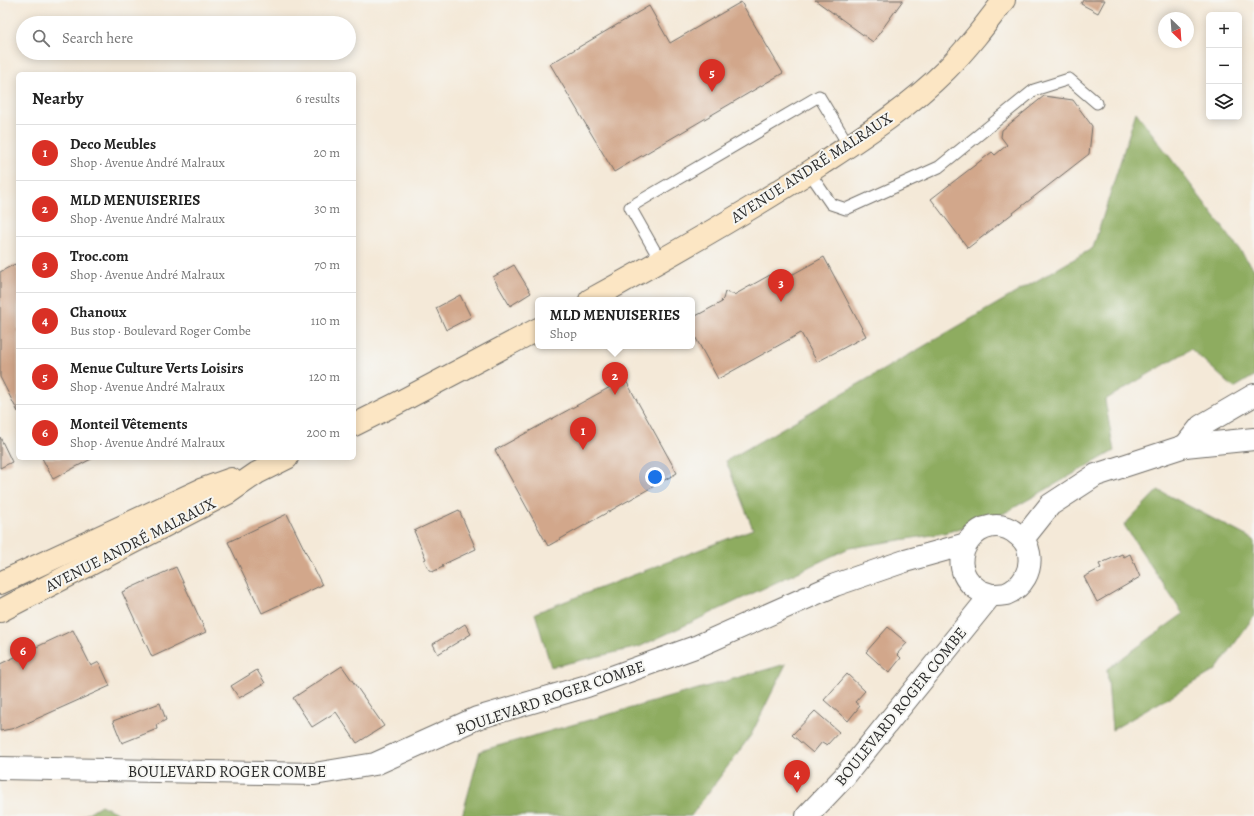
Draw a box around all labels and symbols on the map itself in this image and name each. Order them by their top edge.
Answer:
north arrow [1158,12,1194,48]
pin: 5 [699,59,725,92]
street label: AVENUE ANDRÉ MALRAUX [726,107,897,229]
pin: 3 [768,269,794,302]
pin: 2 [602,362,628,395]
pin: 1 [570,417,596,450]
your location [645,467,665,487]
street label: AVENUE ANDRÉ MALRAUX [41,492,220,598]
street label: BOULEVARD ROGER COMBE [830,623,972,791]
pin: 6 [10,637,36,670]
street label: BOULEVARD ROGER COMBE [453,655,648,741]
pin: 4 [784,760,810,793]
street label: BOULEVARD ROGER COMBE [128,761,326,783]

